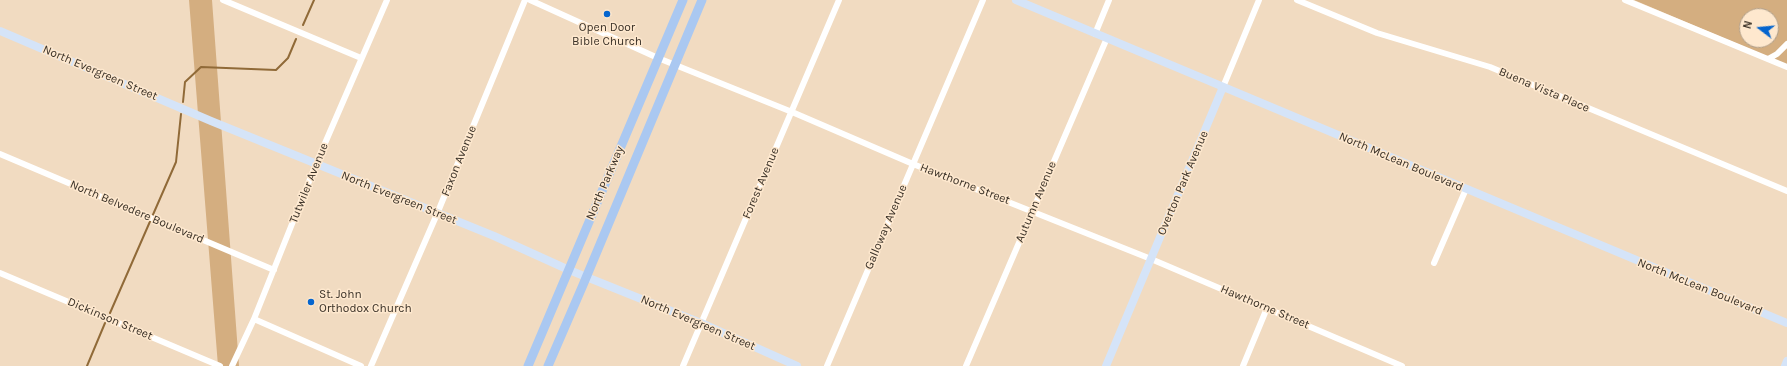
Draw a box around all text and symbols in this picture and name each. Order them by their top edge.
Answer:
north arrow [1739,8,1779,48]
marker: Open Door Bible Church [602,9,612,19]
text: N [1741,19,1755,30]
place label: Open Door Bible Church [572,21,642,49]
street label: North Evergreen Street [40,42,160,104]
street label: Buena Vista Place [1496,64,1592,116]
street label: Faxon Avenue [438,124,480,198]
street label: Overton Park Avenue [1154,129,1212,237]
street label: North McLean Boulevard [1337,129,1465,195]
street label: Tutwiler Avenue [286,141,332,225]
street label: North Parkway [583,144,627,222]
street label: Forest Avenue [739,145,783,221]
street label: Autumn Avenue [1012,159,1060,245]
street label: Hawthorne Street [918,160,1012,208]
street label: North Evergreen Street [339,168,459,228]
street label: North Belvedere Boulevard [68,177,206,247]
street label: Galloway Avenue [862,182,910,272]
street label: North McLean Boulevard [1635,255,1765,319]
street label: Hawthorne Street [1218,282,1312,332]
place label: St. John Orthodox Church [319,288,412,316]
street label: North Evergreen Street [638,292,758,354]
street label: Dickinson Street [65,295,155,343]
marker: St. John Orthodox Church [306,297,316,307]

